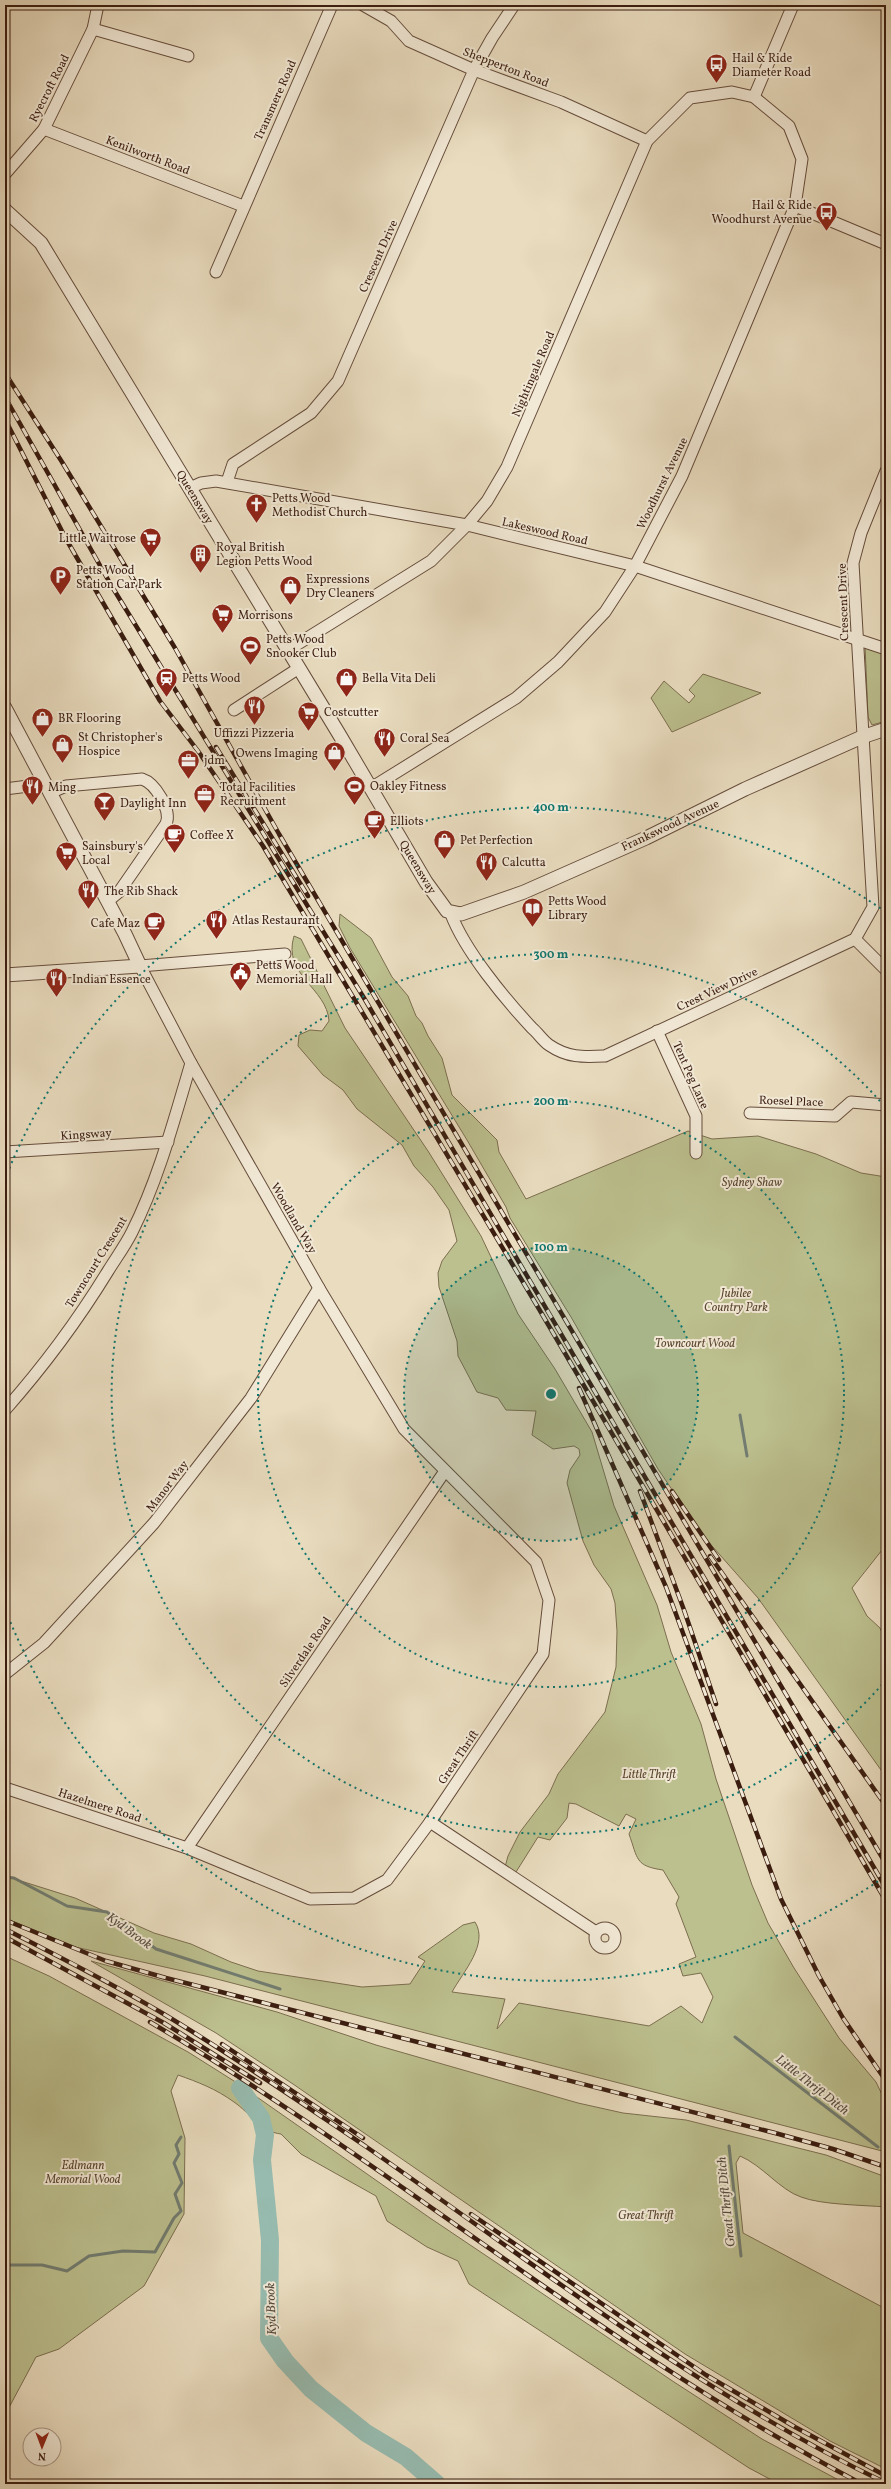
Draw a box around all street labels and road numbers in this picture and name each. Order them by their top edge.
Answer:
street label: Shepperton Road [460,44,551,92]
street label: Ryecroft Road [26,52,74,125]
street label: Transmere Road [251,57,301,143]
street label: Kenilworth Road [103,132,192,179]
street label: Crescent Drive [356,217,402,295]
street label: Nightingale Road [509,329,559,420]
street label: Woodhurst Avenue [634,434,692,532]
street label: Queensway [172,468,217,528]
street label: Lakeswood Road [500,514,590,550]
street label: Crescent Drive [835,562,853,641]
street label: Frankswood Avenue [619,796,722,856]
street label: Queensway [395,838,440,898]
street label: Crest View Drive [674,964,761,1016]
street label: Tent Peg Lane [668,1039,712,1112]
street label: Roesel Place [758,1093,824,1111]
street label: Kingsway [60,1125,113,1145]
street label: Woodland Way [266,1180,320,1257]
street label: Towncourt Crescent [62,1214,131,1311]
street label: Manor Way [143,1457,193,1516]
street label: Silverdale Road [276,1614,336,1691]
street label: Great Thrift [435,1727,483,1788]
street label: Hazelmere Road [56,1785,144,1827]

